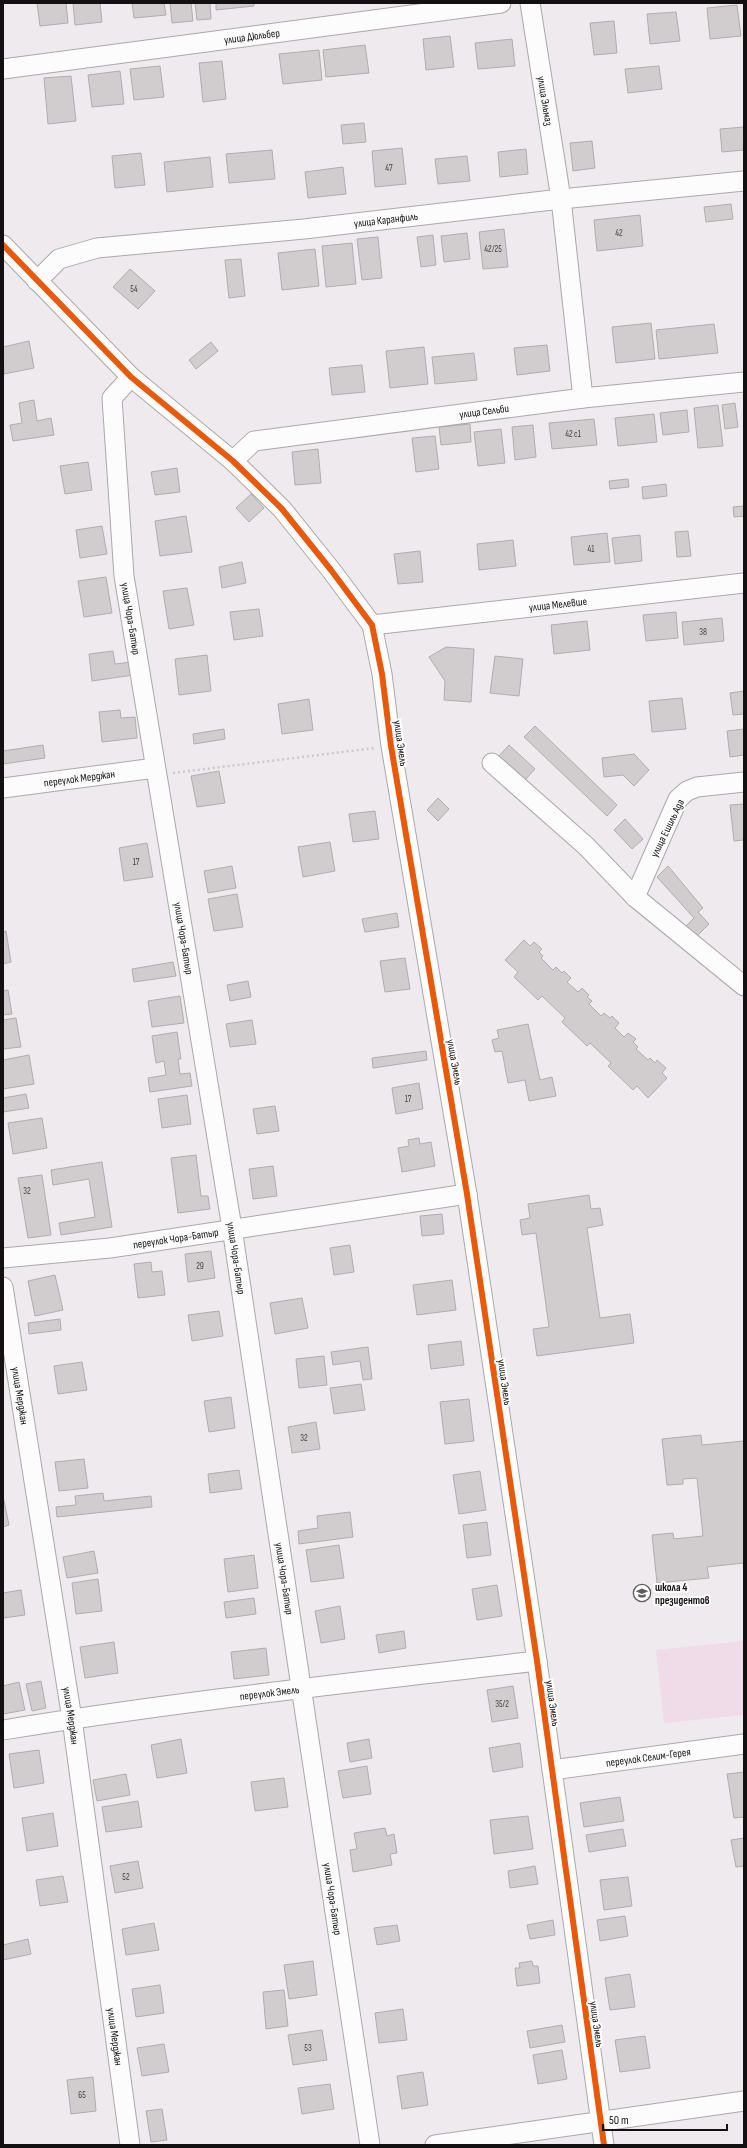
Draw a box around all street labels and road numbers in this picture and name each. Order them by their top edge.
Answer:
street label: улица Дюльбер [223,26,281,47]
street label: улица Эльмаз [535,75,555,127]
street label: улица Каранфиль [353,210,419,230]
street label: улица Сельби [458,402,510,421]
street label: улица Чора-Батыр [118,582,143,656]
street label: улица Мелевше [528,595,588,614]
street label: улица Эмель [391,719,410,767]
street label: переулок Мерджан [43,767,116,790]
street label: улица Ешиль Ада [648,797,687,859]
street label: улица Чора-Батыр [171,901,196,975]
street label: улица Эмель [444,1038,465,1086]
street label: улица Чора-Батыр [224,1221,248,1295]
street label: переулок Чора-Батыр [132,1226,220,1251]
street label: улица Эмель [495,1358,514,1406]
street label: улица Мерджан [9,1366,31,1425]
street label: улица Чора-Батыр [272,1541,296,1616]
street label: улица Эмель [543,1679,562,1727]
street label: переулок Эмель [239,1683,300,1703]
street label: улица Мерджан [60,1686,81,1745]
street label: переулок Селим-Герея [605,1745,691,1770]
street label: улица Чора-Батыр [321,1862,344,1936]
street label: улица Эмель [587,2000,606,2048]
street label: улица Мерджан [104,2007,125,2066]

